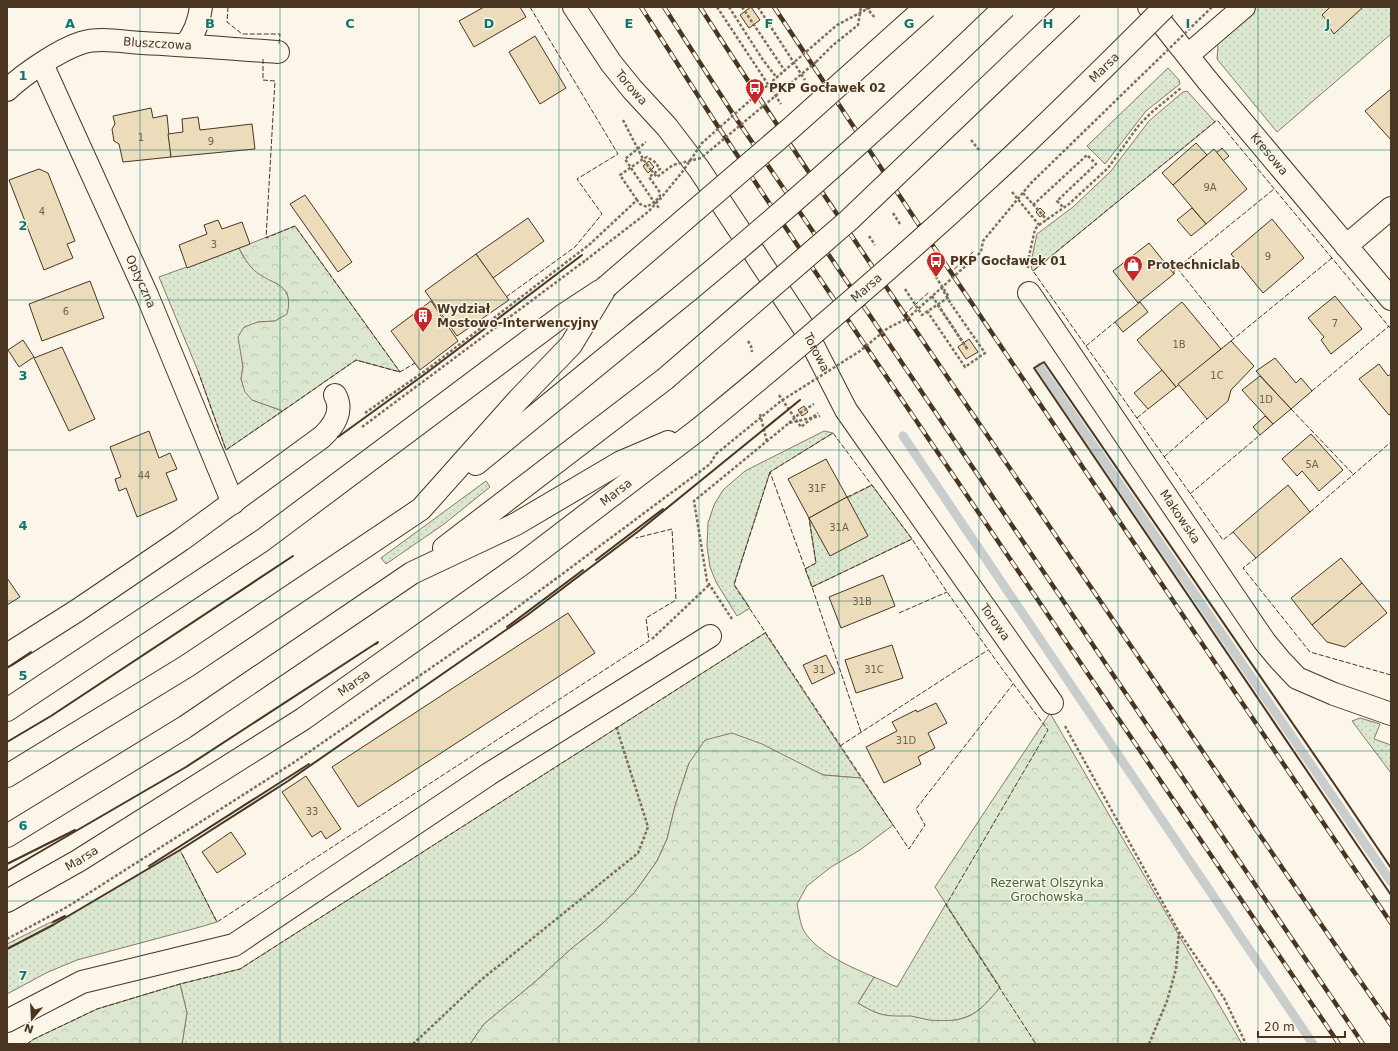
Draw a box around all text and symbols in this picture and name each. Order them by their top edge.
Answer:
text: A [65,16,75,31]
text: B [205,16,215,31]
text: C [345,16,355,31]
text: D [484,16,495,31]
text: E [625,16,633,31]
text: F [765,16,773,31]
text: G [904,16,914,31]
text: H [1043,16,1053,31]
text: I [1186,16,1190,31]
text: J [1325,16,1330,31]
street label: Bluszczowa [122,34,192,53]
street label: Marsa [1086,50,1122,85]
street label: Torowa [612,66,650,108]
text: 1 [18,68,28,83]
bus stop icon: PKP Gocławek 02 [744,77,766,105]
place label: PKP Gocławek 02 [769,81,886,95]
street label: Kresowa [1248,130,1291,178]
house number: 1 [138,132,144,143]
house number: 9 [208,136,214,147]
house number: 9A [1203,182,1217,193]
house number: 4 [39,206,45,217]
text: 2 [18,218,28,233]
house number: 3 [211,239,217,250]
bus stop icon: PKP Gocławek 01 [925,250,947,278]
house number: 9 [1265,251,1271,262]
street label: Optyczna [123,253,159,310]
place label: PKP Gocławek 01 [950,254,1067,268]
shop icon: Protechniclab [1122,254,1144,282]
place label: Protechniclab [1147,258,1240,272]
street label: Marsa [848,271,885,305]
place label: Wydział Mostowo-Interwencyjny [437,302,599,330]
building icon: Wydział Mostowo-Interwencyjny [412,305,434,333]
house number: 6 [63,306,69,317]
house number: 7 [1332,318,1338,329]
street label: Torowa [800,330,832,374]
house number: 1B [1172,339,1186,350]
text: 3 [18,368,28,383]
house number: 1C [1210,370,1224,381]
house number: 1D [1259,394,1273,405]
house number: 5A [1305,459,1319,470]
house number: 44 [138,470,150,481]
street label: Marsa [597,476,635,509]
house number: 31F [808,483,826,494]
street label: Makowska [1157,487,1203,546]
text: 4 [18,518,28,533]
house number: 31A [829,522,849,533]
house number: 31B [852,596,872,607]
street label: Torowa [977,600,1013,643]
house number: 31 [813,664,825,675]
house number: 31C [864,664,884,675]
street label: Marsa [335,667,373,699]
text: 5 [18,668,28,683]
house number: 31D [896,735,917,746]
house number: 33 [306,806,318,817]
text: 6 [18,818,28,833]
street label: Marsa [63,843,101,874]
park label: Rezerwat Olszynka Grochowska [990,876,1104,904]
text: 7 [18,968,28,983]
north arrow [12,999,52,1039]
scale bar [1258,1013,1345,1039]
text: N [23,1020,35,1036]
text: 20 m [1264,1020,1295,1034]

